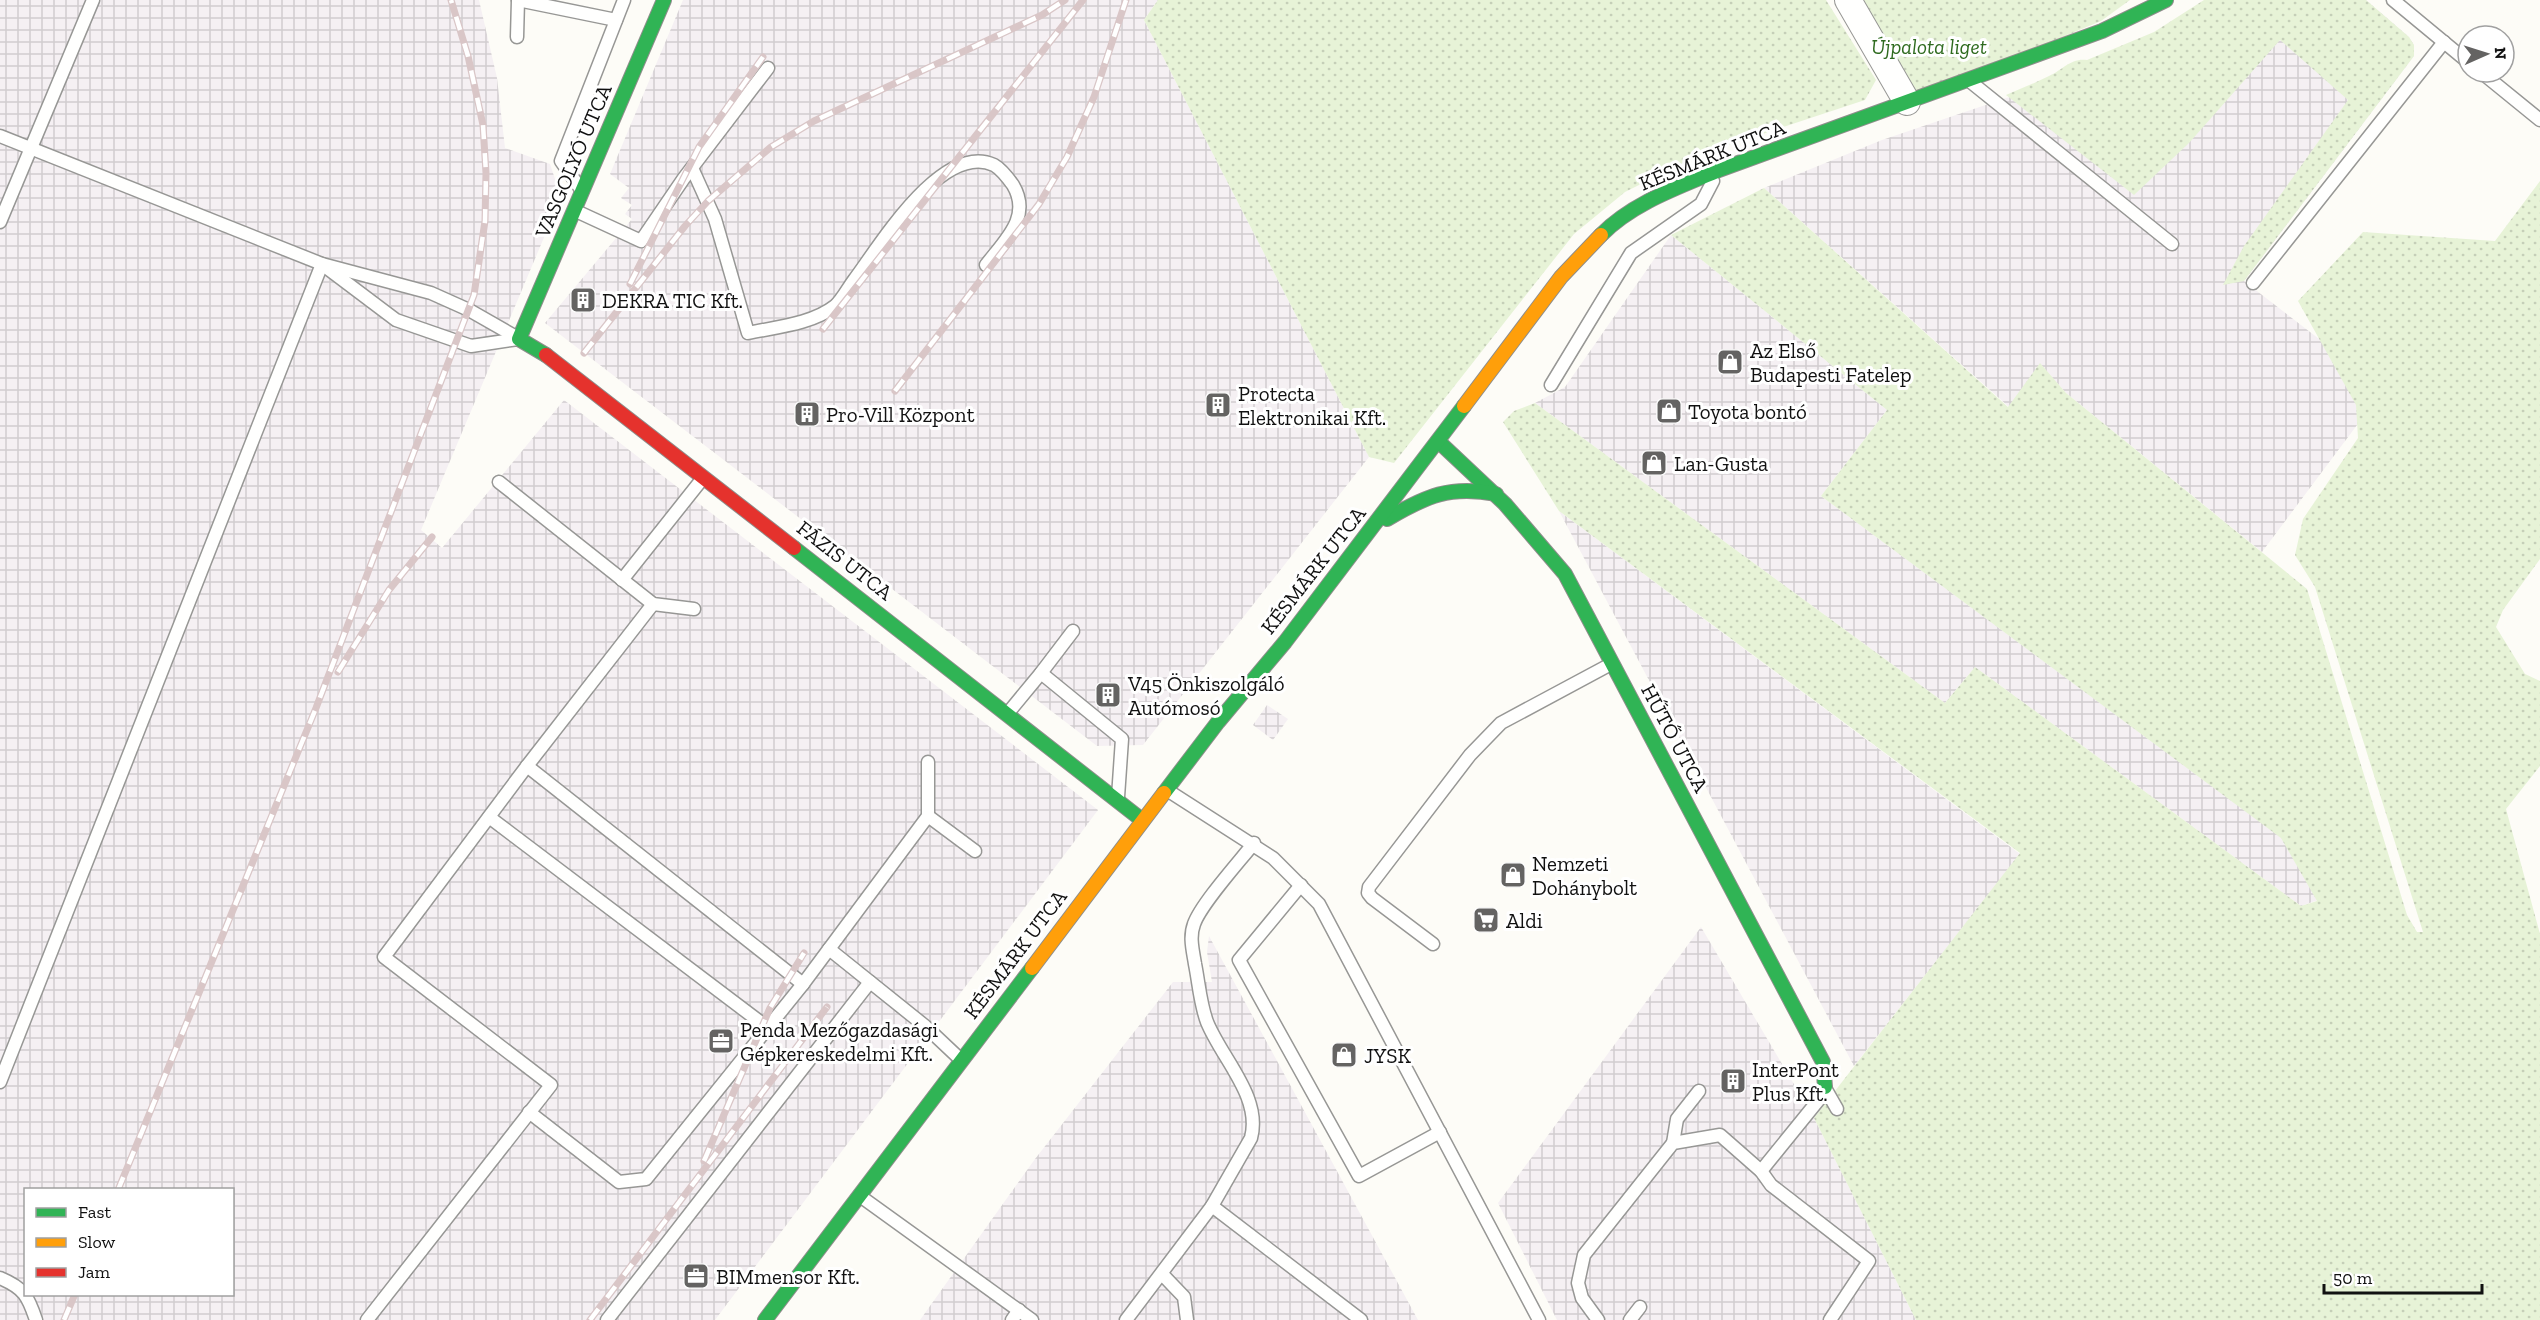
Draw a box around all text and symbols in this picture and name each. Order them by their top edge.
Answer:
north arrow [2456,24,2516,84]
park label: Újpalota liget [1871,34,1987,59]
text: N [2491,47,2510,60]
street label: VASGOLYÓ UTCA [529,80,617,242]
street label: KÉSMÁRK UTCA [1635,114,1789,196]
building icon: DEKRA TIC Kft. [568,285,598,315]
place label: DEKRA TIC Kft. [602,288,743,313]
place label: Az Első Budapesti Fatelep [1750,338,1911,387]
shop icon: Az Első Budapesti Fatelep [1715,347,1745,377]
place label: Protecta Elektronikai Kft. [1238,381,1386,430]
building icon: Protecta Elektronikai Kft. [1203,390,1233,420]
shop icon: Toyota bontó [1654,396,1684,426]
building icon: Pro-Vill Központ [792,399,822,429]
place label: Toyota bontó [1688,399,1807,424]
place label: Pro-Vill Központ [826,402,975,427]
shop icon: Lan-Gusta [1639,448,1669,478]
place label: Lan-Gusta [1674,451,1768,476]
street label: KÉSMÁRK UTCA [1255,501,1371,639]
street label: FÁZIS UTCA [792,515,898,605]
place label: V45 Önkiszolgáló Autómosó [1127,671,1284,720]
building icon: V45 Önkiszolgáló Autómosó [1093,680,1123,710]
street label: HŰTŐ UTCA [1636,680,1714,797]
place label: Nemzeti Dohánybolt [1532,851,1637,900]
shop icon: Nemzeti Dohánybolt [1498,860,1528,890]
street label: KÉSMÁRK UTCA [958,884,1072,1024]
supermarket icon: Aldi [1471,905,1501,935]
place label: Aldi [1506,908,1543,933]
place label: Penda Mezőgazdasági Gépkereskedelmi Kft. [740,1017,938,1066]
office icon: Penda Mezőgazdasági Gépkereskedelmi Kft. [706,1026,736,1056]
shop icon: JYSK [1329,1040,1359,1070]
place label: JYSK [1364,1043,1411,1068]
place label: InterPont Plus Kft. [1752,1057,1839,1106]
building icon: InterPont Plus Kft. [1718,1066,1748,1096]
legend [24,1188,234,1296]
text: Fast [78,1201,111,1223]
text: Slow [78,1231,115,1253]
scale bar [2324,1257,2482,1295]
text: Jam [78,1261,110,1283]
office icon: BIMmensor Kft. [681,1261,711,1291]
place label: BIMmensor Kft. [716,1264,860,1289]
text: 50 m [2333,1267,2373,1289]

